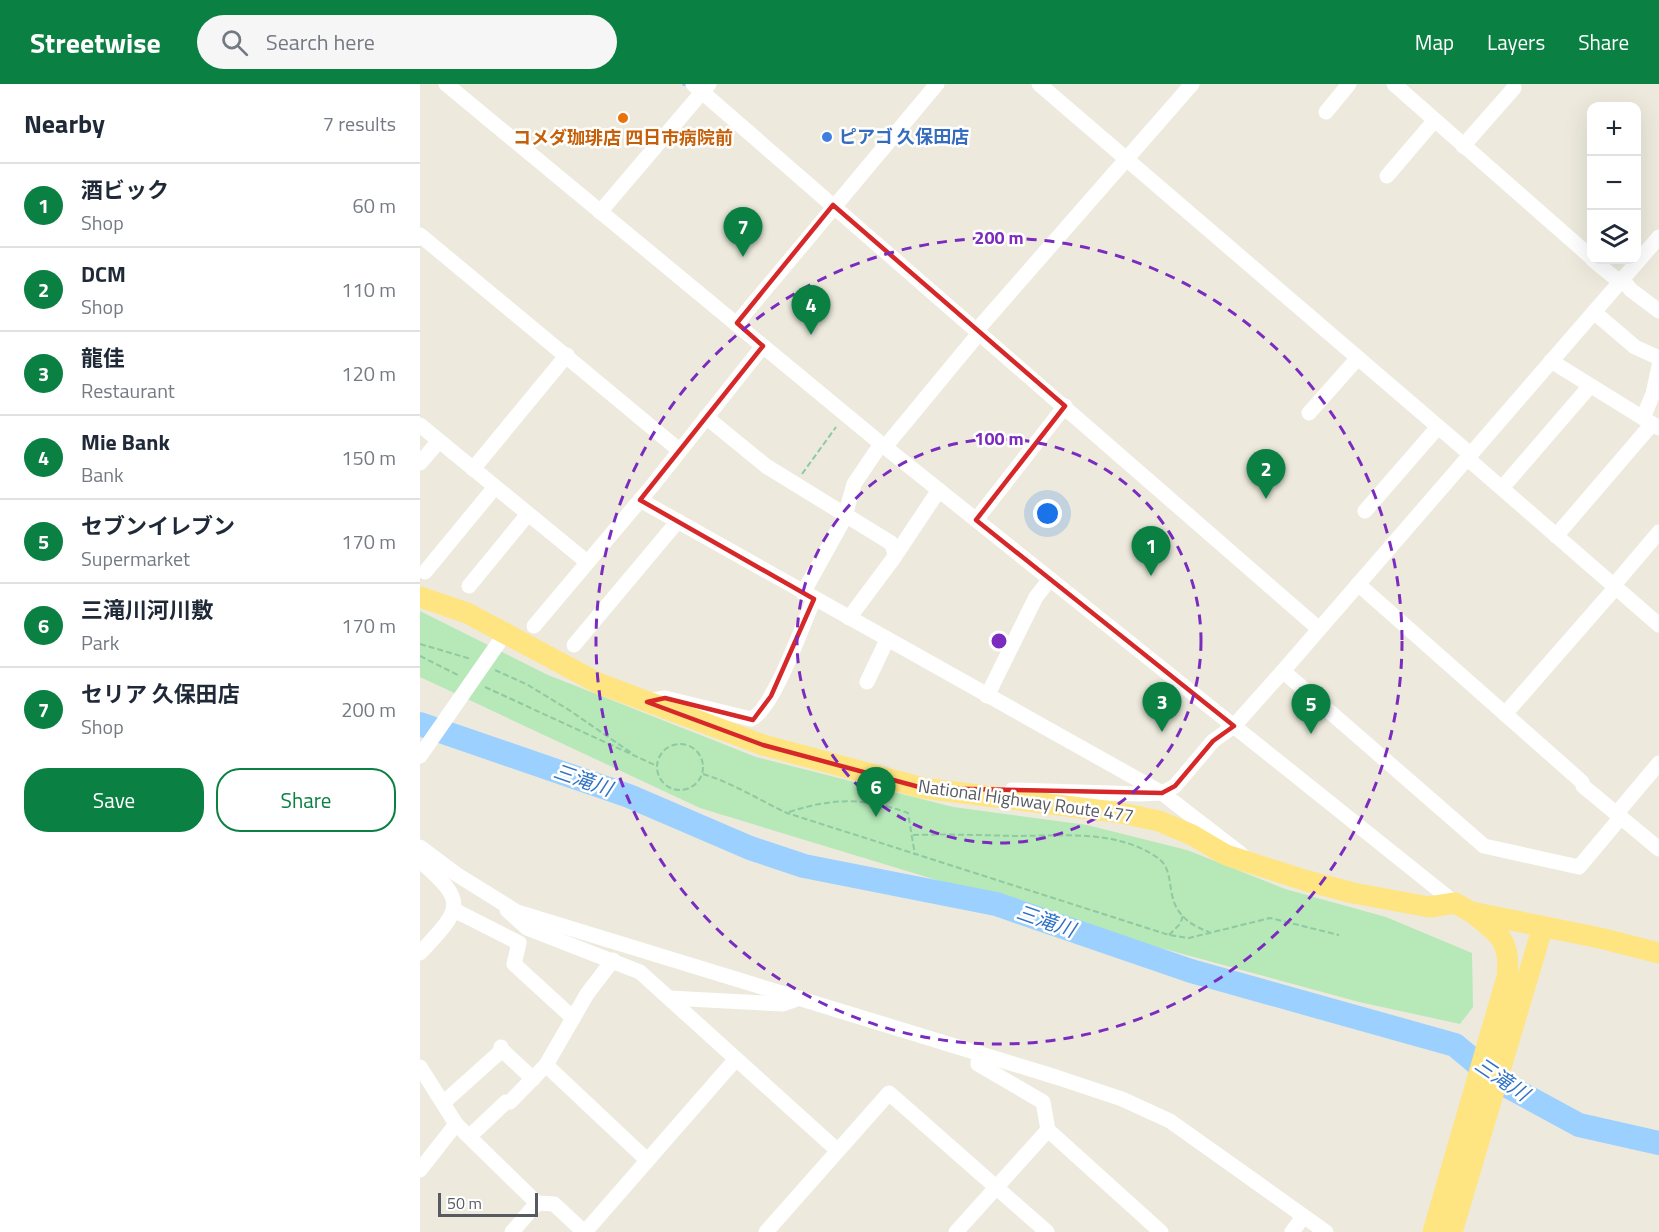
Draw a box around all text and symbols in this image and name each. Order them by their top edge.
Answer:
search box [197,15,617,69]
text: Streetwise [30,21,161,64]
text: Search here [266,25,375,59]
icon: search [218,26,251,59]
text: Map [1415,26,1454,58]
text: Layers [1487,26,1545,58]
text: Share [1578,26,1629,58]
map controls [1587,102,1641,264]
button: + [1587,102,1641,156]
text: Nearby [24,104,105,143]
text: 7 results [323,108,396,139]
marker: コメダ珈琲店 四日市病院前 [616,111,630,125]
place label: ピアゴ 久保田店 [839,123,969,150]
place label: コメダ珈琲店 四日市病院前 [513,124,733,151]
marker: ピアゴ 久保田店 [820,130,834,144]
button: − [1587,156,1641,210]
text: 酒ビック [81,173,169,207]
text: 1 [38,190,49,221]
text: 60 m [352,190,396,221]
text: Shop [81,207,124,238]
pin: 7 [724,208,762,257]
button: layers [1587,210,1641,264]
text: 200 m [974,224,1024,251]
text: DCM [81,257,126,291]
text: 2 [38,274,49,305]
text: 110 m [341,274,396,305]
pin: 4 [792,286,830,335]
text: Shop [81,291,124,322]
text: 龍佳 [81,341,125,375]
text: 3 [38,358,49,389]
text: 120 m [341,358,396,389]
text: Restaurant [81,375,175,406]
text: Mie Bank [81,425,170,459]
text: 100 m [974,425,1024,452]
text: 4 [38,442,49,473]
text: 150 m [341,442,396,473]
pin: 2 [1246,450,1286,499]
text: Bank [81,459,124,490]
your location [1033,499,1062,528]
text: セブンイレブン [81,509,235,543]
text: 5 [38,526,49,557]
text: 170 m [341,526,396,557]
pin: 1 [1132,526,1170,576]
text: Supermarket [81,543,190,574]
text: 三滝川河川敷 [81,593,213,627]
text: 6 [38,610,49,641]
text: 170 m [341,610,396,641]
text: Park [81,627,119,658]
centre of rings [989,631,1009,651]
text: セリア 久保田店 [81,677,240,711]
pin: 3 [1142,682,1182,732]
pin: 5 [1292,684,1330,734]
text: 7 [38,694,49,725]
text: 200 m [341,694,396,725]
text: Shop [81,711,124,742]
water label: 三滝川 [550,755,618,805]
button: Save [24,768,204,832]
button: Share [216,768,396,832]
pin: 6 [856,768,896,817]
street label: National Highway Route 477 [917,772,1136,829]
water label: 三滝川 [1013,896,1081,946]
water label: 三滝川 [1469,1049,1537,1109]
scale bar [438,1190,538,1218]
text: 50 m [447,1191,482,1215]

